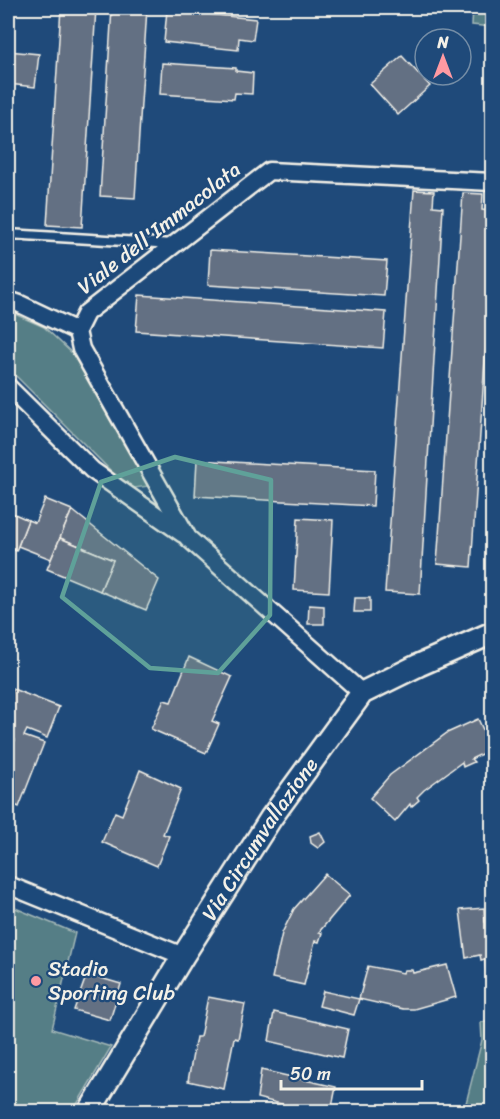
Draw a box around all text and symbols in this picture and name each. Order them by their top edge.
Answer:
north arrow [413,27,473,87]
text: N [436,28,449,57]
street label: Viale dell'Immacolata [69,151,250,305]
street label: Via Circumvallazione [191,749,328,929]
place label: Stadio Sporting Club [48,950,176,1012]
marker: Stadio Sporting Club [29,974,43,988]
scale bar [281,1053,422,1091]
text: 50 m [290,1058,331,1090]

